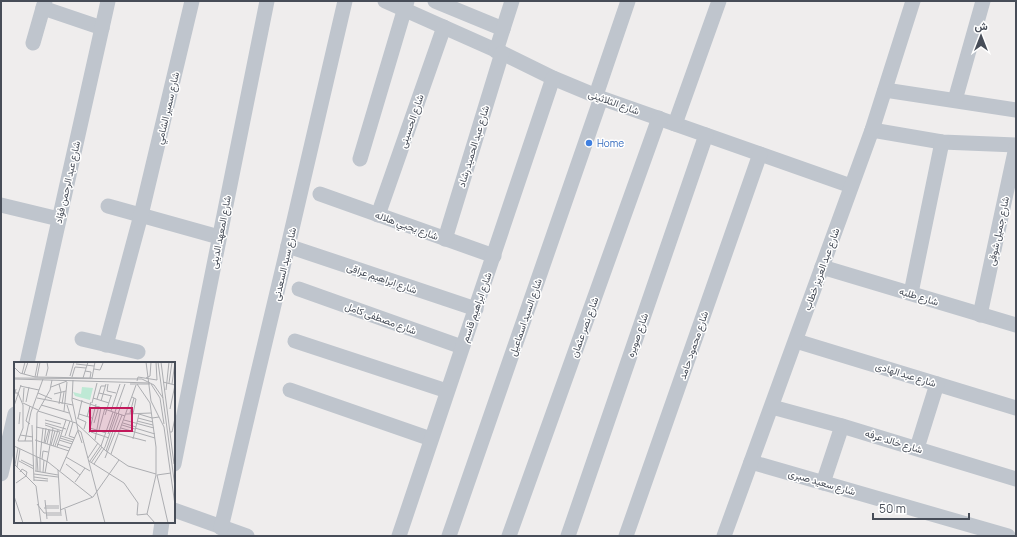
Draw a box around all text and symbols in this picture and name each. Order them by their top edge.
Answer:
north arrow [961,16,1001,56]
text: ش [974,18,988,33]
street label: شارع سمير الشامي [152,70,184,146]
street label: شارع الثلاثينى [586,86,642,118]
street label: شارع الحسينى [395,92,427,150]
street label: شارع عبد الحميد رشاد [454,103,492,189]
place label: Home [597,136,624,150]
marker: Home [584,138,594,148]
street label: شارع عبد الرحمن فؤاد [51,139,83,225]
street label: شارع المعهد الدينى [206,194,234,270]
street label: شارع جميل شوقى [984,195,1012,267]
street label: شارع يحيي هلاله [373,207,441,245]
street label: شارع سيد السعدنى [269,226,299,302]
street label: شارع عبد العزيز خطاب [800,226,842,312]
street label: شارع ابراهيم عراقى [345,259,419,297]
street label: شارع ابراهيم قاسم [457,270,495,344]
street label: شارع السيد اسماعيل [505,276,545,358]
street label: شارع طلبه [898,283,940,309]
street label: شارع نصر عثمان [567,295,601,359]
street label: شارع مصطفى كامل [343,299,419,338]
street label: شارع محمود حامد [675,309,711,381]
street label: شارع صويره [623,311,651,359]
street label: شارع عبد الهادى [874,358,938,390]
inset map [14,362,175,523]
street label: شارع خالد عرفه [863,426,925,456]
street label: شارع سعيد صبرى [787,466,857,498]
scale bar [873,495,969,521]
text: 50 m [879,500,906,517]

